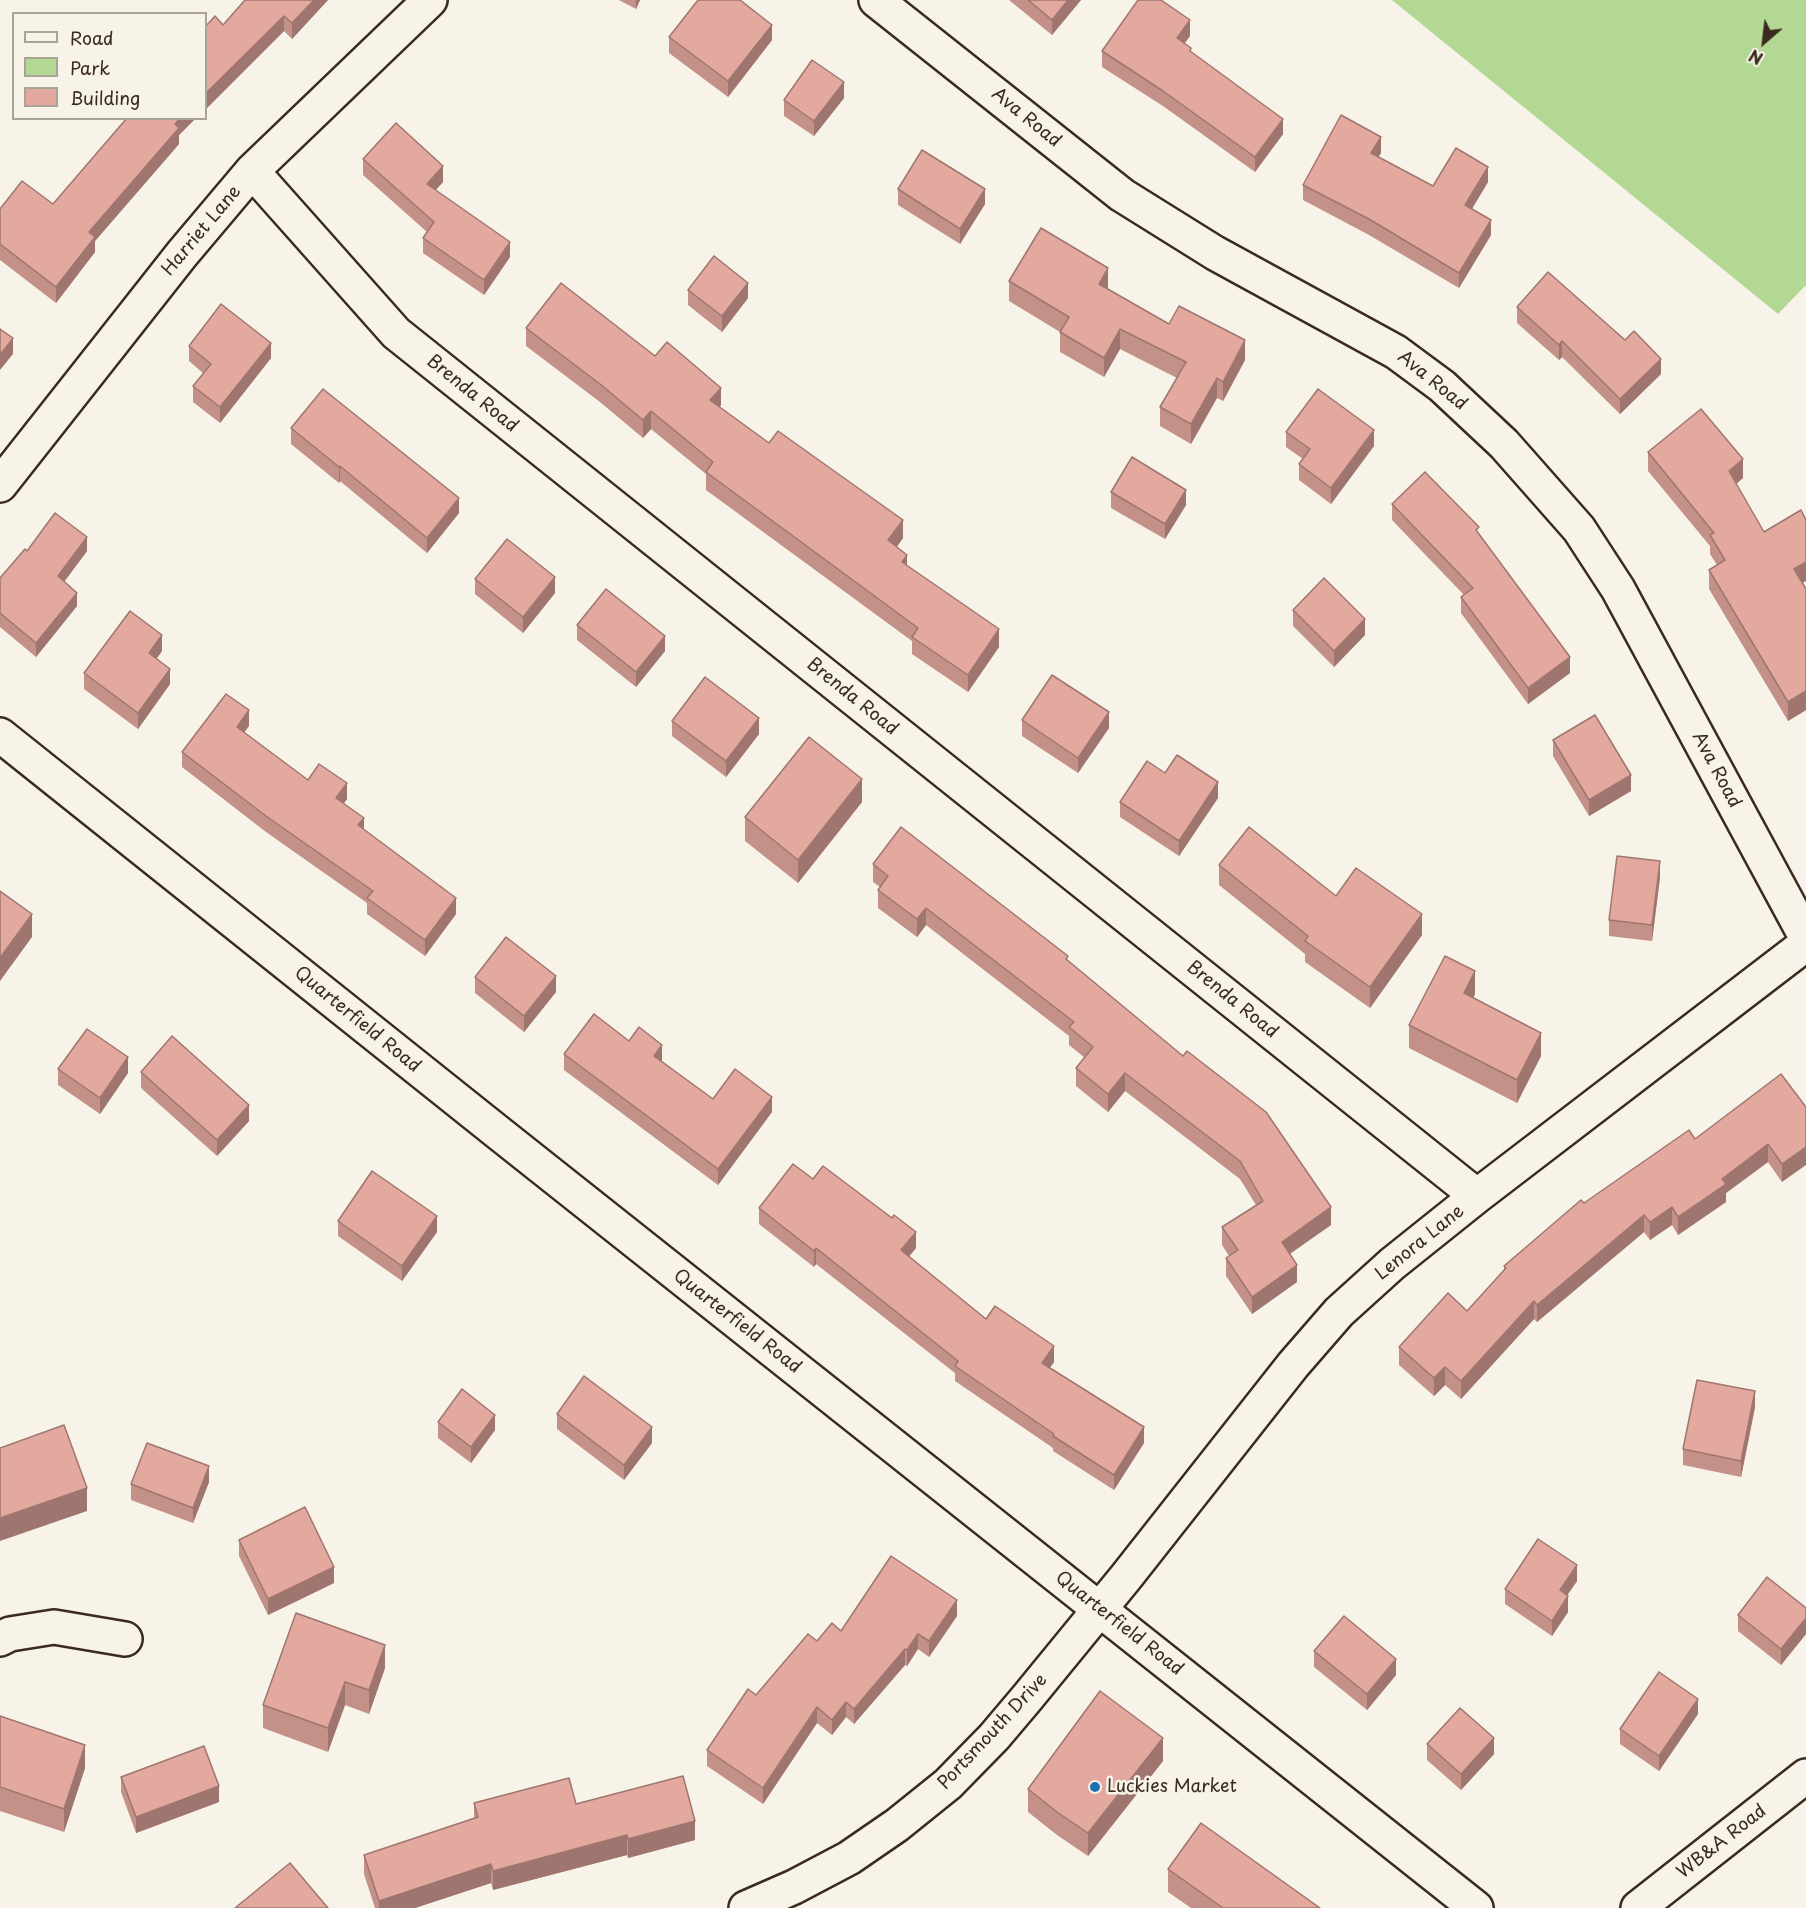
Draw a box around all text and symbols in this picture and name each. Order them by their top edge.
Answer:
legend [12,12,207,120]
north arrow [1734,12,1794,72]
text: Road [70,24,114,51]
text: N [1744,44,1767,71]
text: Park [70,54,110,81]
text: Building [70,84,140,111]
street label: Ava Road [987,84,1065,152]
street label: Harriet Lane [158,181,246,281]
street label: Ava Road [1393,347,1471,415]
street label: Brenda Road [422,351,522,437]
street label: Brenda Road [802,654,902,740]
street label: Ava Road [1687,728,1745,812]
street label: Brenda Road [1182,957,1282,1043]
street label: Quarterfield Road [289,962,425,1078]
street label: Lenora Lane [1371,1201,1469,1285]
street label: Quarterfield Road [669,1265,805,1379]
street label: Quarterfield Road [1051,1567,1187,1681]
street label: Portsmouth Drive [934,1670,1052,1794]
place label: Luckies Market [1107,1776,1237,1798]
marker: Luckies Market [1088,1780,1102,1794]
street label: WB&A Road [1673,1800,1771,1884]

